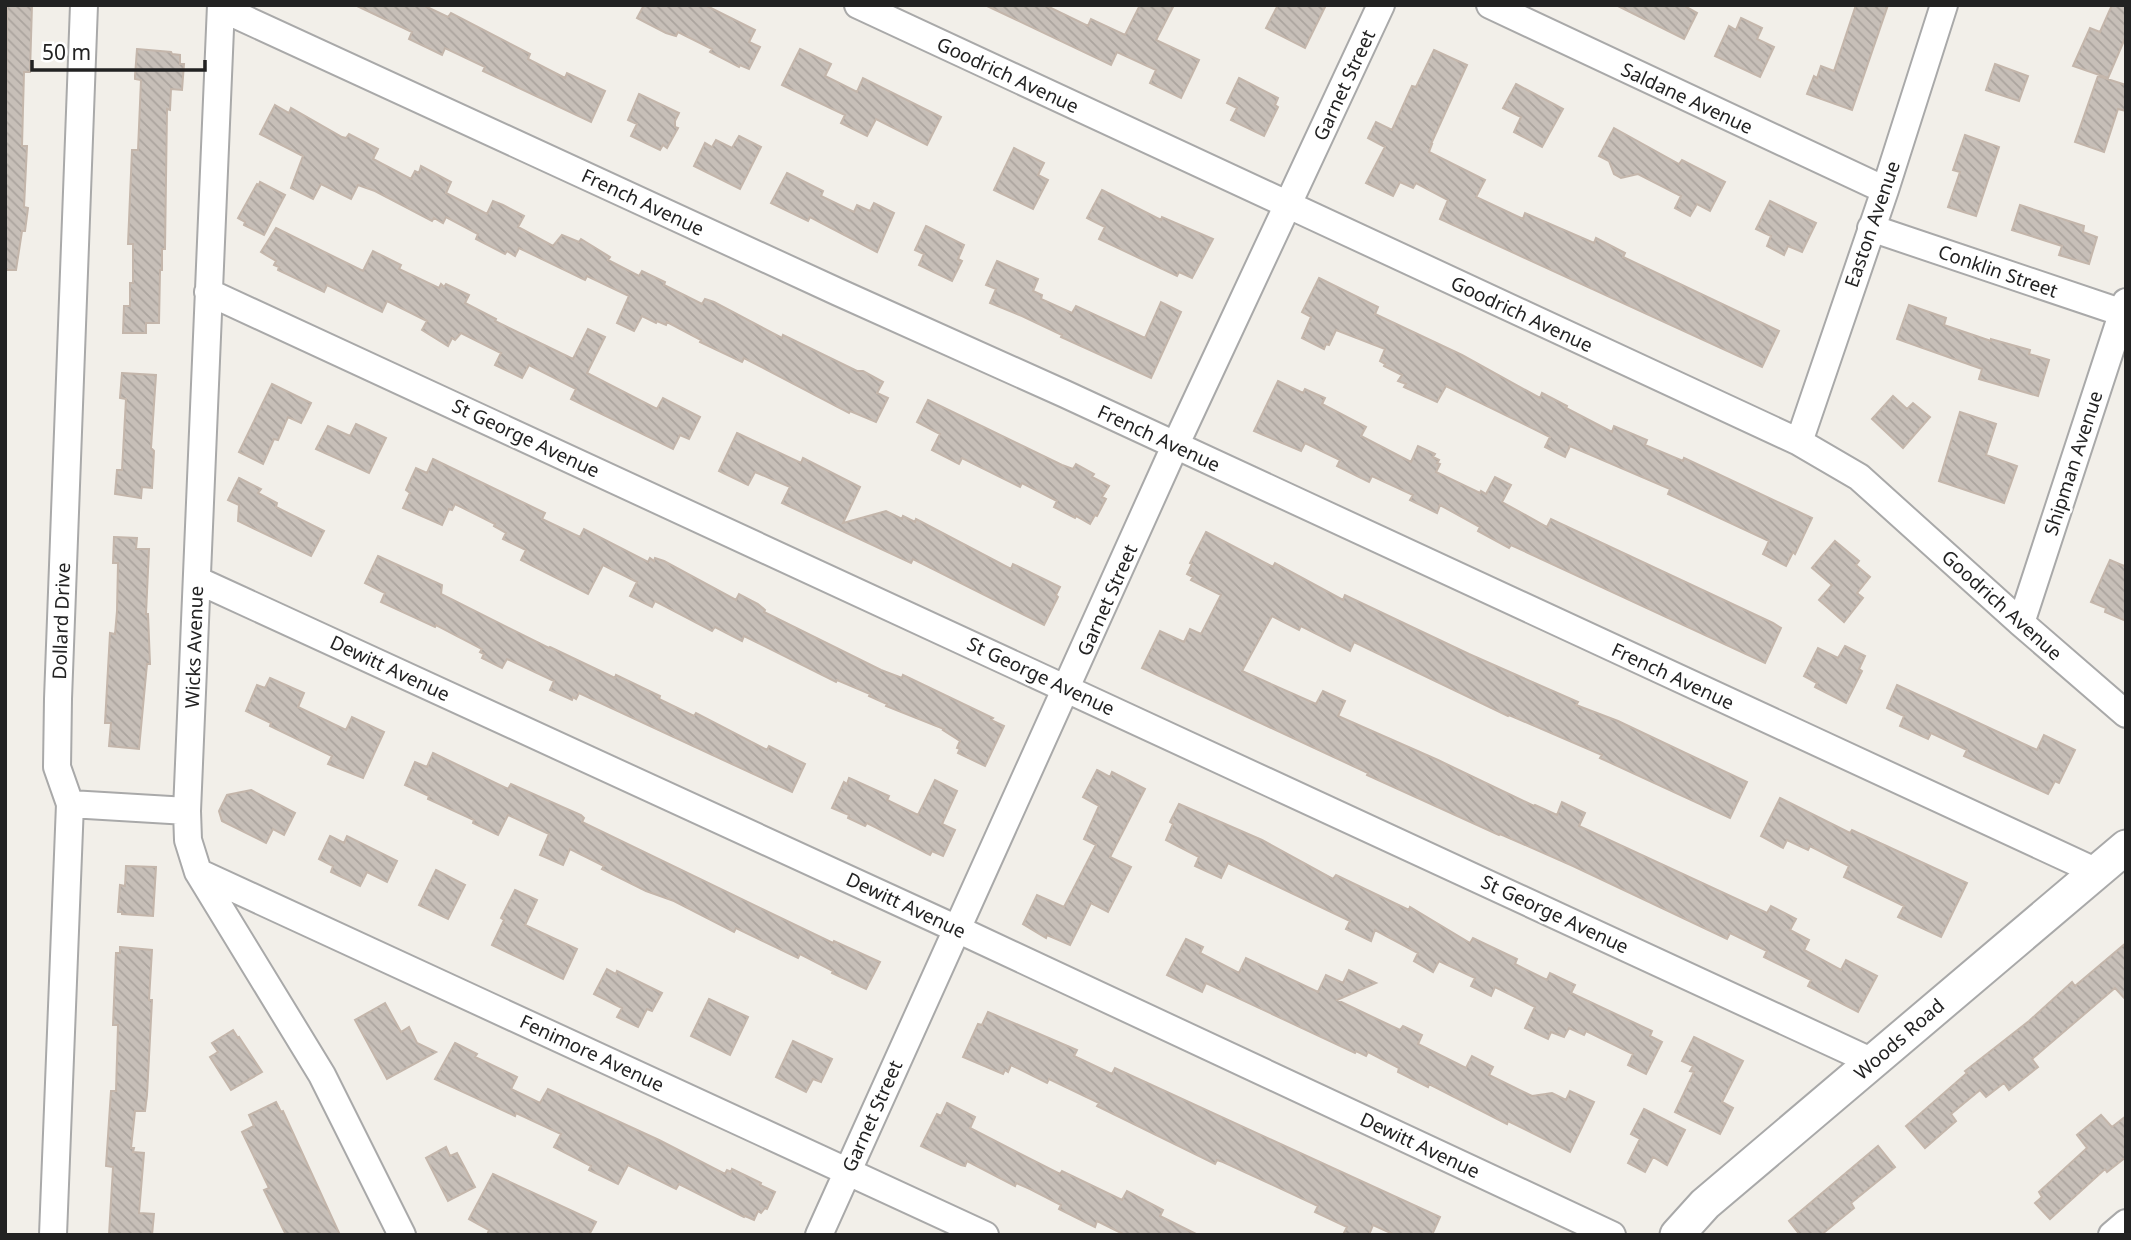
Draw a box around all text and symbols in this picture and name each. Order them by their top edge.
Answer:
street label: Garnet Street [1307,25,1381,145]
scale bar [32,28,205,72]
street label: Goodrich Avenue [933,31,1083,119]
text: 50 m [42,38,91,66]
street label: Saldane Avenue [1617,56,1757,140]
street label: Easton Avenue [1838,157,1906,291]
street label: French Avenue [578,162,708,242]
street label: Conklin Street [1935,238,2061,304]
street label: Goodrich Avenue [1447,270,1597,358]
street label: Shipman Avenue [2037,387,2109,539]
street label: St George Avenue [448,392,604,484]
street label: French Avenue [1094,398,1224,478]
street label: Garnet Street [1071,540,1143,660]
street label: Goodrich Avenue [1936,544,2068,666]
street label: Dollard Drive [46,562,76,680]
street label: Wicks Avenue [179,585,209,709]
street label: Dewitt Avenue [326,629,454,707]
street label: St George Avenue [963,630,1119,722]
street label: French Avenue [1608,636,1738,716]
street label: Dewitt Avenue [842,866,970,944]
street label: St George Avenue [1477,868,1633,960]
street label: Woods Road [1848,993,1950,1085]
street label: Fenimore Avenue [516,1008,668,1098]
street label: Garnet Street [836,1056,908,1176]
street label: Dewitt Avenue [1356,1106,1484,1184]

